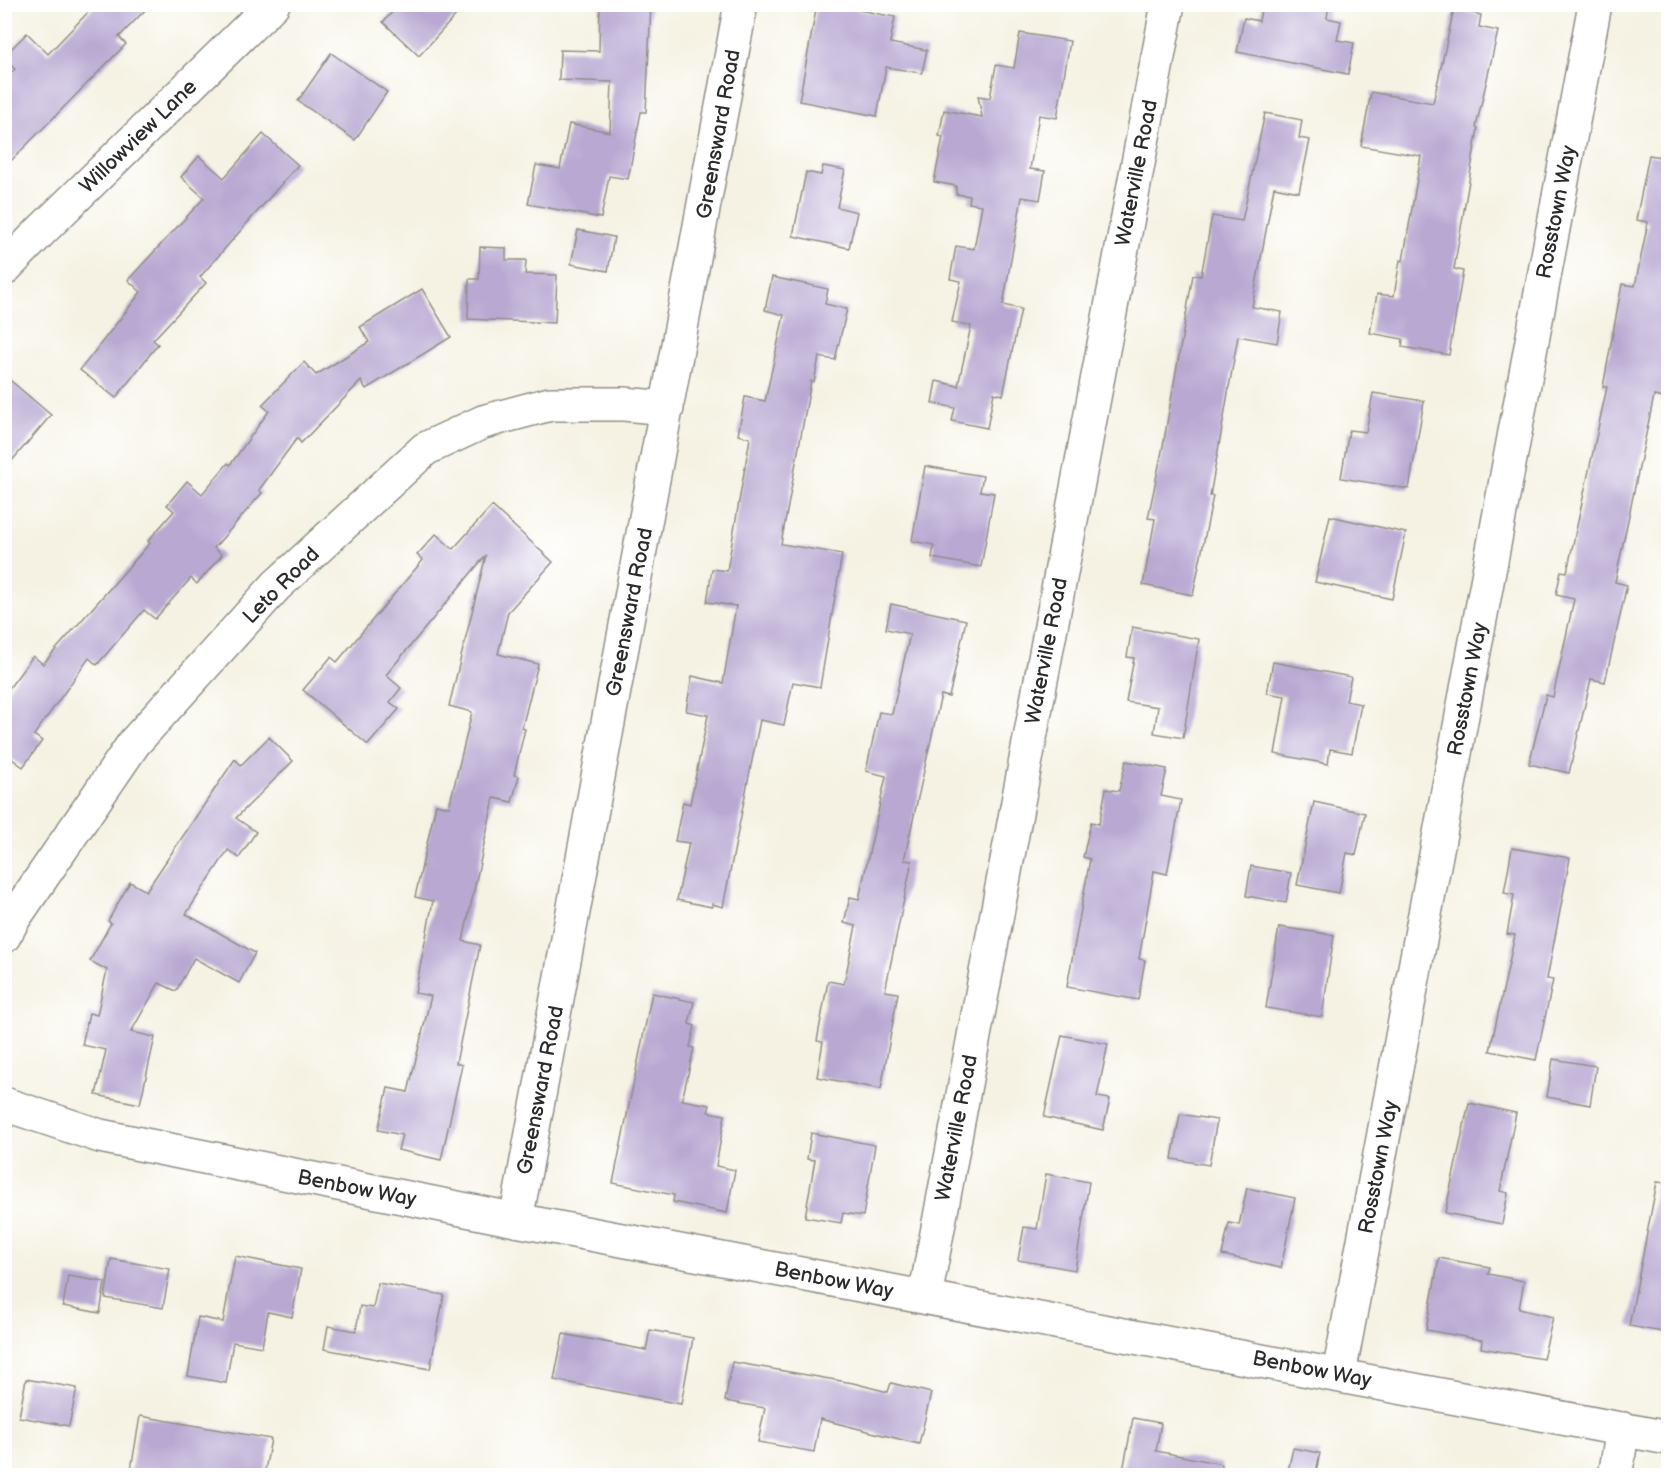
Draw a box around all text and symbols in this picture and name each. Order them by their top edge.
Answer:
street label: Greensward Road [691,47,746,221]
street label: Willowview Lane [75,74,202,198]
street label: Waterville Road [1110,98,1163,249]
street label: Rosstown Way [1531,143,1582,281]
street label: Greensward Road [601,526,658,699]
street label: Leto Road [238,542,325,629]
street label: Waterville Road [1020,576,1073,727]
street label: Rosstown Way [1442,620,1493,758]
street label: Greensward Road [512,1004,569,1177]
street label: Waterville Road [930,1053,983,1204]
street label: Rosstown Way [1353,1098,1404,1236]
street label: Benbow Way [295,1165,419,1212]
street label: Benbow Way [772,1257,896,1304]
street label: Benbow Way [1250,1346,1374,1393]

